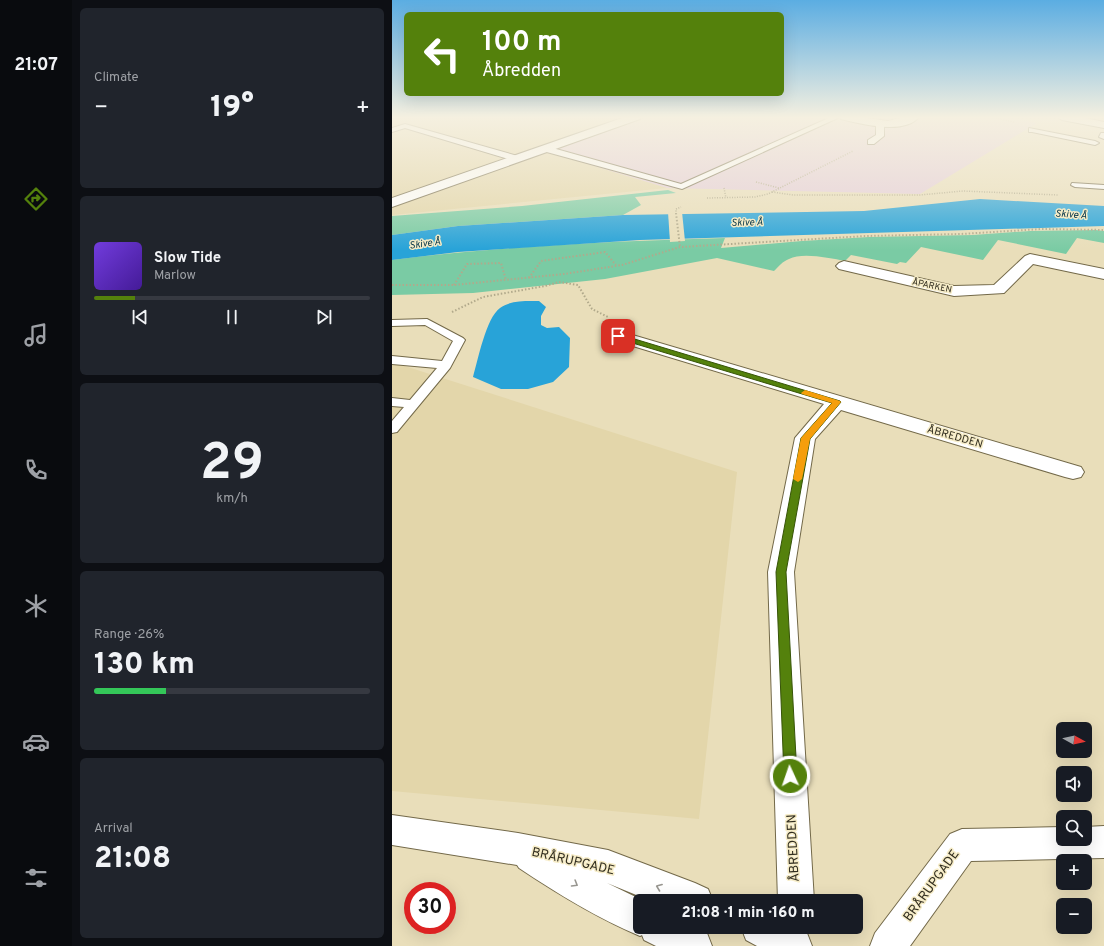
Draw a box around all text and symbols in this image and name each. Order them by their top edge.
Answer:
text: 100 m [482,25,562,61]
icon: left [416,28,468,80]
text: 21:07 [14,54,58,77]
text: Åbredden [482,60,561,83]
text: Climate [94,70,139,86]
text: 19° [210,90,254,127]
text: − [94,95,108,122]
text: + [356,95,370,122]
icon: directions [22,185,50,213]
water label: Skive Å [1055,207,1088,223]
water label: Skive Å [731,216,764,230]
water label: Skive Å [408,235,442,253]
text: Slow Tide [154,249,221,268]
text: Marlow [154,268,196,284]
street label: ÅPARKEN [911,276,953,296]
icon: previous [129,306,151,328]
icon: pause [221,306,243,328]
icon: next [313,306,335,328]
pin [601,319,635,353]
icon: music [22,321,50,349]
icon: arrive [607,325,629,347]
street label: ÅBREDDEN [925,422,985,452]
text: 29 [200,432,264,498]
icon: phone [22,456,50,484]
text: km/h [216,491,248,507]
icon: climate [22,592,50,620]
text: Range · 26% [94,627,164,643]
text: 130 km [94,647,195,684]
north arrow [1056,722,1092,758]
map controls [1056,722,1092,934]
icon: car [22,728,50,756]
position arrow [769,755,811,797]
button: sound [1056,766,1092,802]
button: search [1056,810,1092,846]
street label: ÅBREDDEN [783,814,804,882]
text: Arrival [94,821,133,837]
text: 21:08 [94,841,171,878]
street label: BRÅRUPGADE [530,844,616,879]
street label: BRÅRUPGADE [900,846,963,925]
button: + [1056,854,1092,890]
icon: filters [22,864,50,892]
one-way arrow [571,879,578,887]
speed limit sign: 30 [404,882,456,934]
one-way arrow [655,883,662,891]
button: − [1056,898,1092,934]
text: 21:08 · 1 min · 160 m [682,904,814,923]

